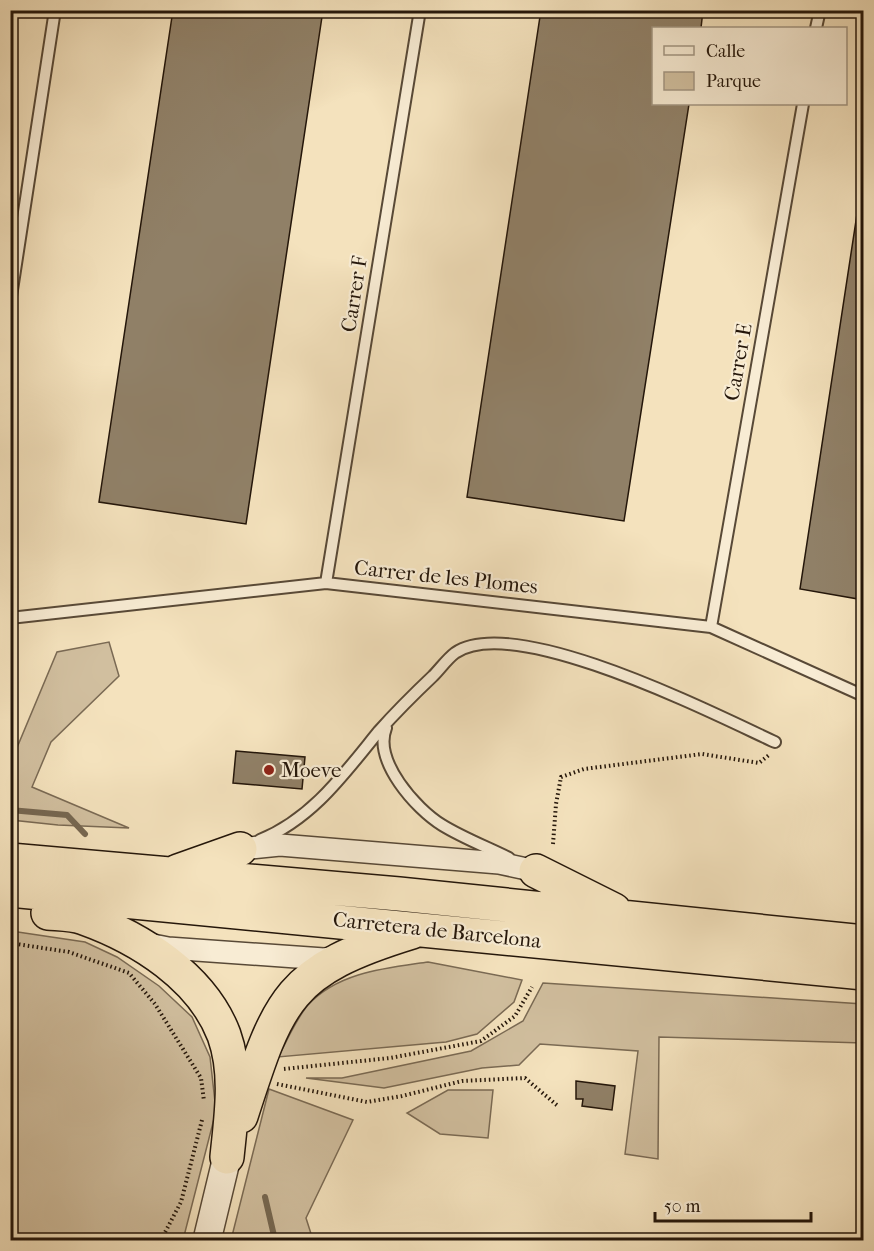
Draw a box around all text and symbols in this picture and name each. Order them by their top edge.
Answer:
legend [652,27,847,105]
text: Calle [706,41,745,62]
text: Parque [706,71,761,92]
street label: Carrer F [336,254,372,334]
street label: Carrer E [719,321,757,403]
street label: Carrer de les Plomes [353,555,539,599]
place label: Moeve [281,758,341,782]
marker: Moeve [262,763,276,777]
street label: Carretera de Barcelona [332,907,543,953]
scale bar [655,1185,811,1223]
text: 50 m [664,1196,701,1217]

